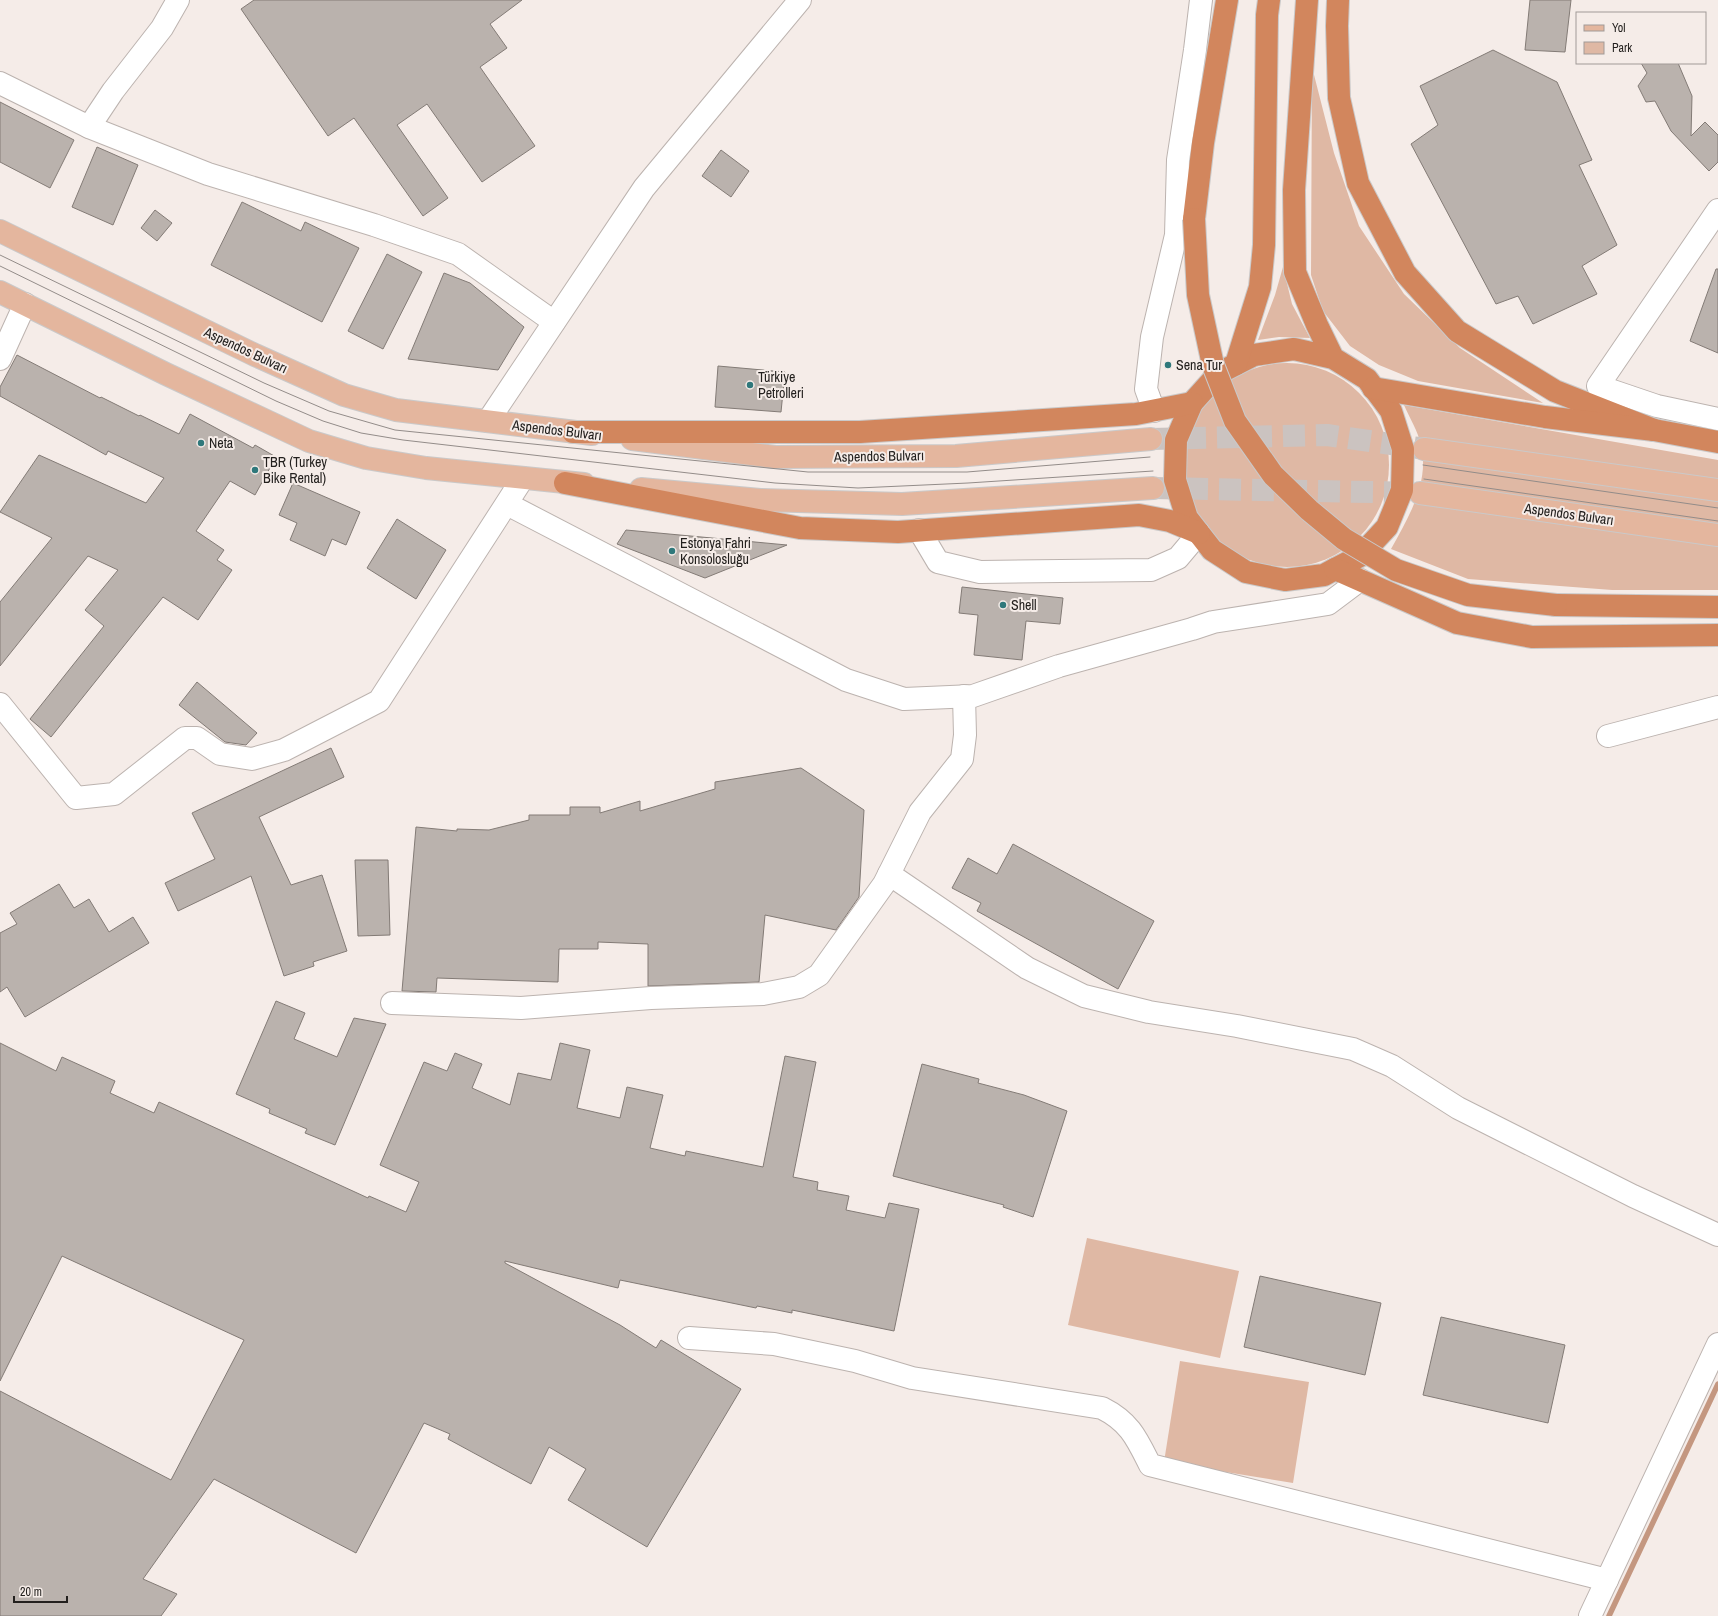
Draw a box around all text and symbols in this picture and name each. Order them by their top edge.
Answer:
legend [1576,12,1706,64]
text: Yol [1612,20,1625,36]
text: Park [1612,40,1632,56]
street label: Aspendos Bulvarı [201,322,291,377]
place label: Sena Tur [1176,356,1222,374]
marker: Sena Tur [1163,360,1173,370]
place label: Türkiye Petrolleri [758,368,804,402]
marker: Türkiye Petrolleri [745,380,755,390]
street label: Aspendos Bulvarı [510,415,603,444]
place label: Neta [209,434,234,452]
marker: Neta [196,438,206,448]
street label: Aspendos Bulvarı [833,446,924,466]
place label: TBR (Turkey Bike Rental) [263,453,327,487]
marker: TBR (Turkey Bike Rental) [250,465,260,475]
street label: Aspendos Bulvarı [1522,499,1615,529]
place label: Estonya Fahri Konsolosluğu [680,534,751,568]
marker: Estonya Fahri Konsolosluğu [667,546,677,556]
place label: Shell [1011,596,1037,614]
marker: Shell [998,600,1008,610]
scale bar [14,1578,67,1604]
text: 20 m [20,1584,42,1600]

